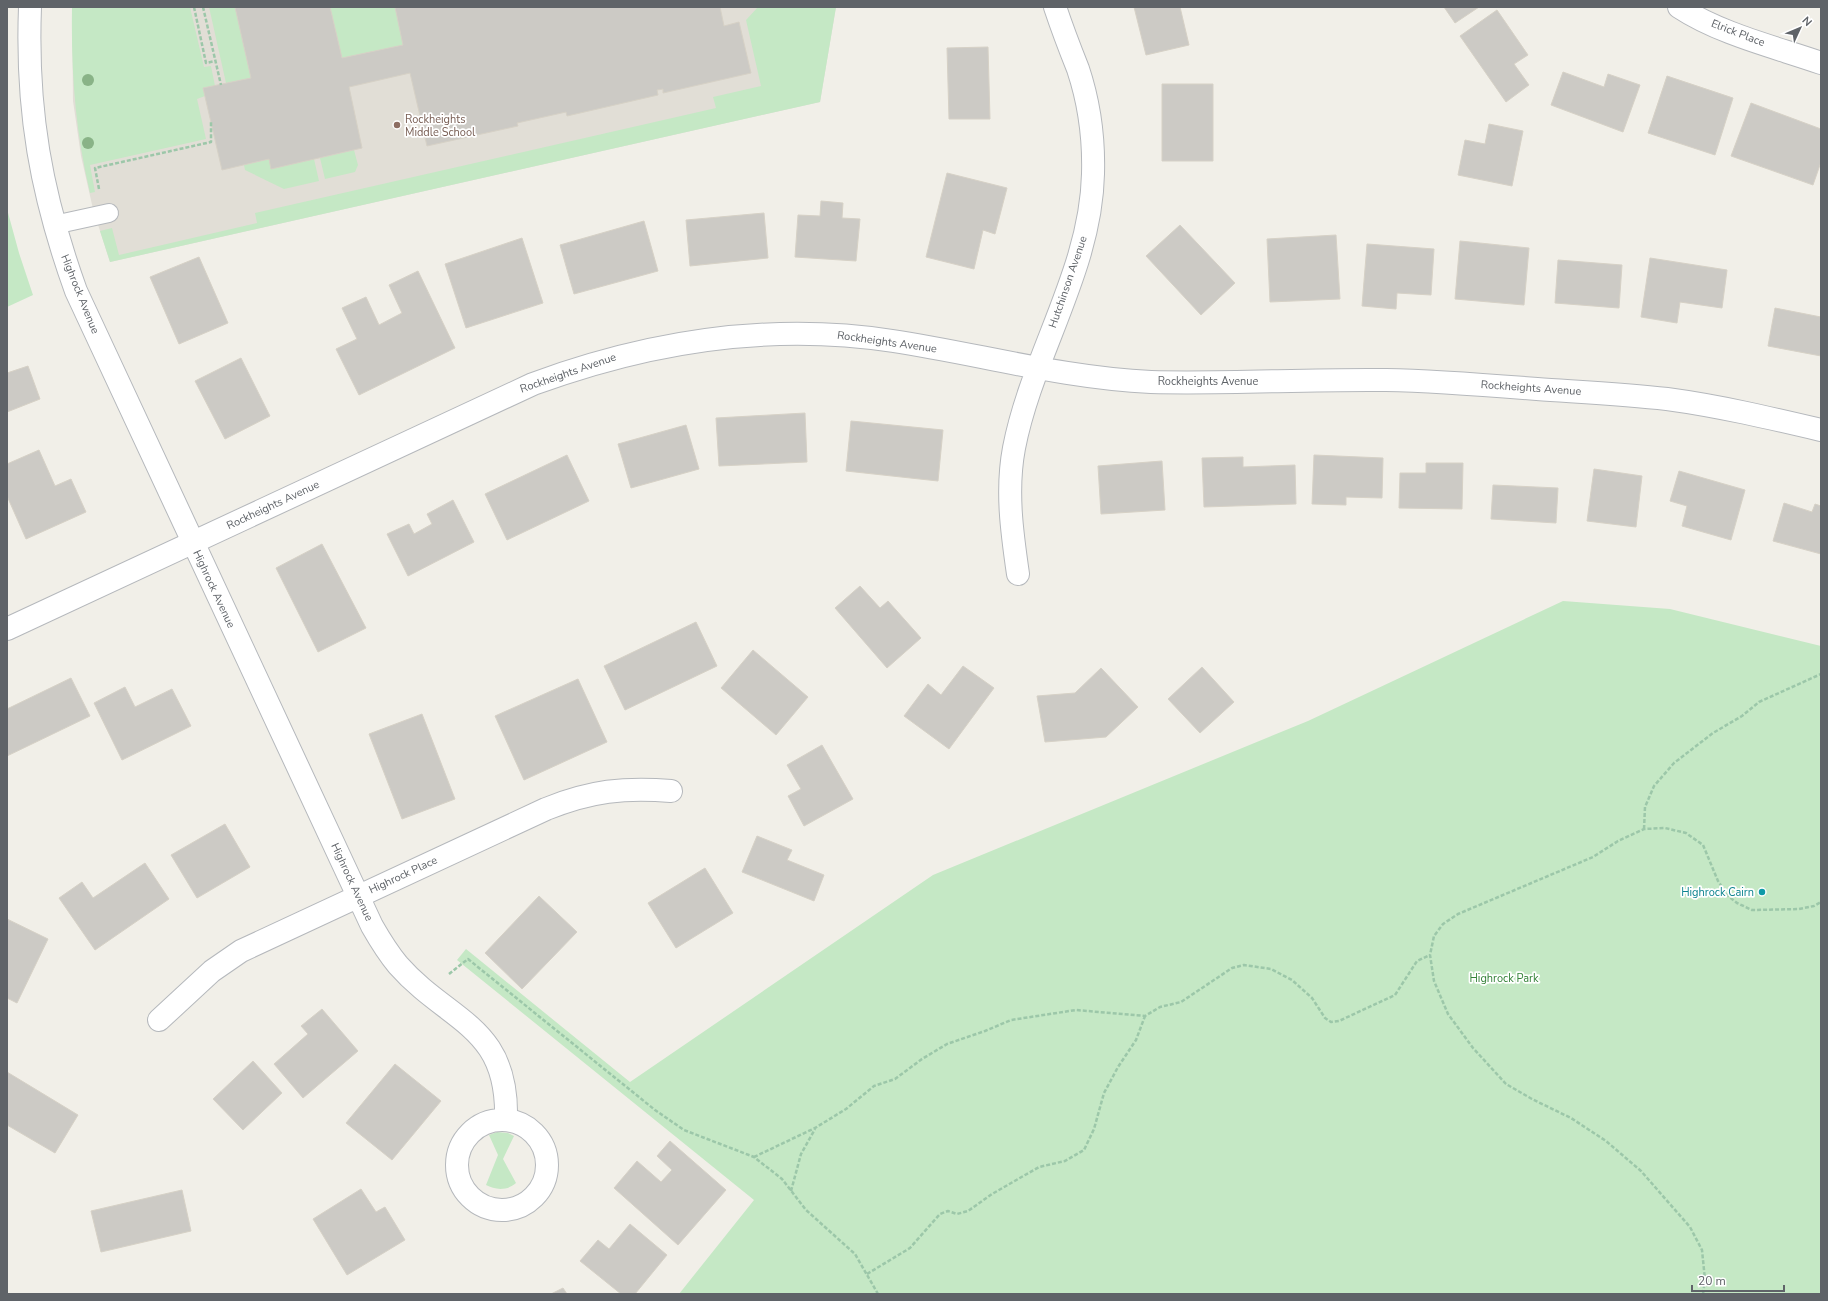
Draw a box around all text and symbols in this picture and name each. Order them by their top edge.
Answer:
north arrow [1780,8,1820,48]
text: N [1799,13,1815,30]
street label: Elrick Place [1709,16,1767,50]
place label: Rockheights Middle School [405,112,476,140]
marker: Rockheights Middle School [392,120,402,130]
street label: Hutchinson Avenue [1045,234,1091,330]
street label: Highrock Avenue [57,252,103,336]
street label: Rockheights Avenue [836,328,938,356]
street label: Rockheights Avenue [518,349,618,396]
street label: Rockheights Avenue [1158,374,1258,389]
street label: Rockheights Avenue [1480,377,1582,399]
street label: Rockheights Avenue [224,477,322,533]
street label: Highrock Avenue [189,548,239,631]
street label: Highrock Avenue [327,841,377,924]
street label: Highrock Place [366,853,440,897]
place label: Highrock Cairn [1681,885,1754,900]
marker: Highrock Cairn [1757,887,1767,897]
park label: Highrock Park [1470,971,1539,986]
scale bar [1692,1267,1784,1293]
text: 20 m [1698,1273,1726,1289]

